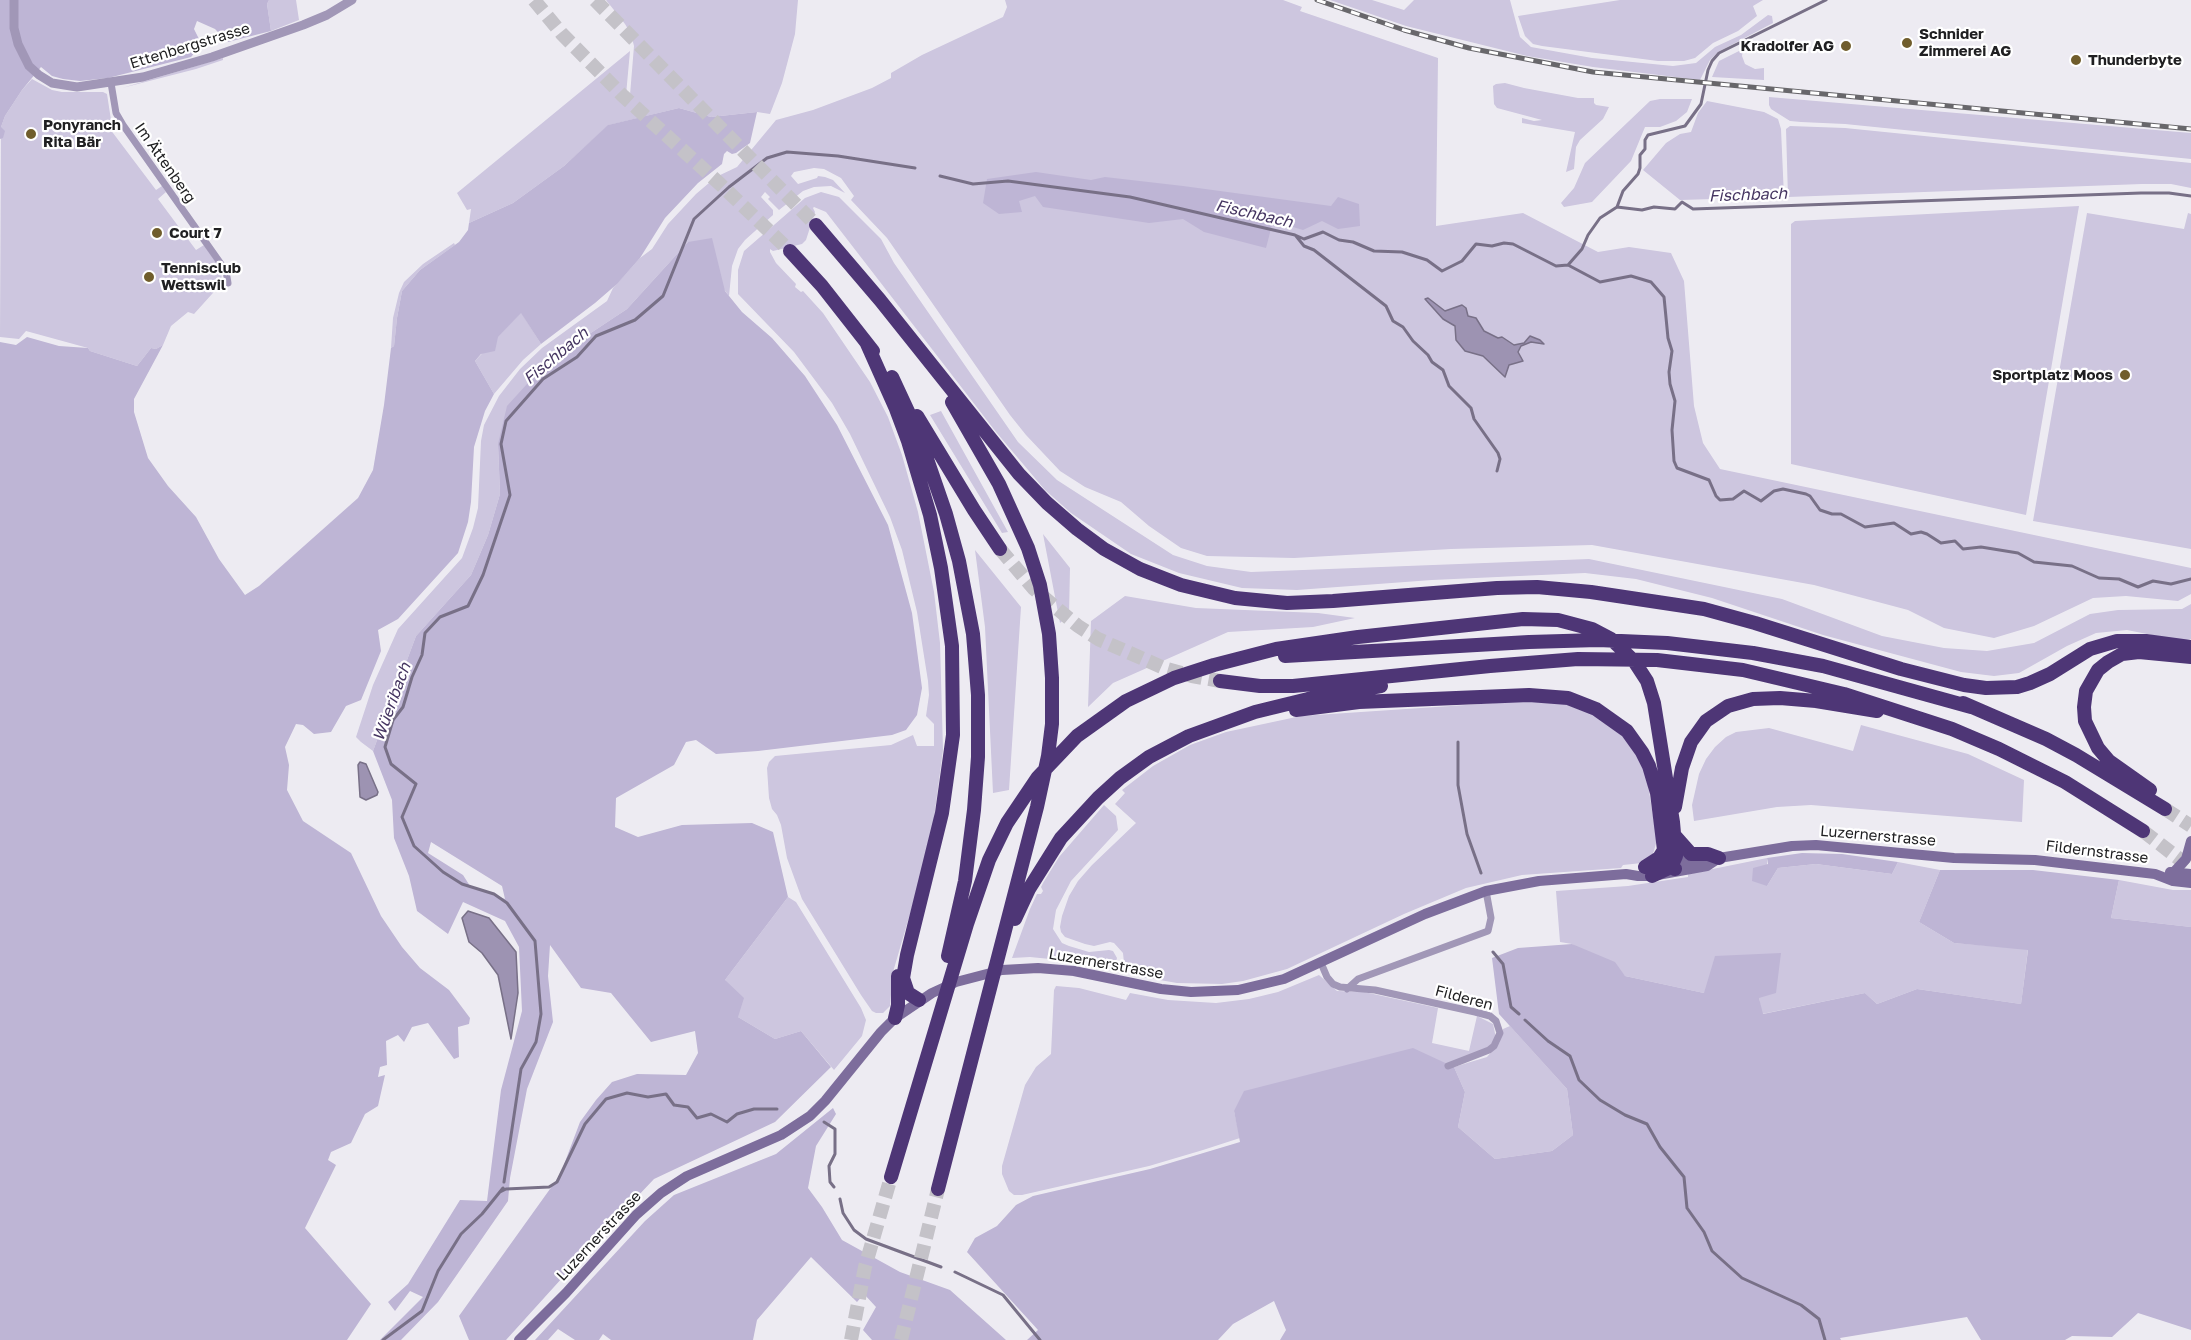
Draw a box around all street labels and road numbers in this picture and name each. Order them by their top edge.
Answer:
street label: Ettenbergstrasse [128,19,252,73]
street label: Im Ättenberg [131,119,199,207]
street label: Luzernerstrasse [1819,822,1937,850]
street label: Fildernstrasse [2045,837,2149,867]
street label: Luzernerstrasse [1047,945,1165,983]
street label: Filderen [1433,982,1495,1014]
street label: Luzernerstrasse [553,1187,645,1285]

